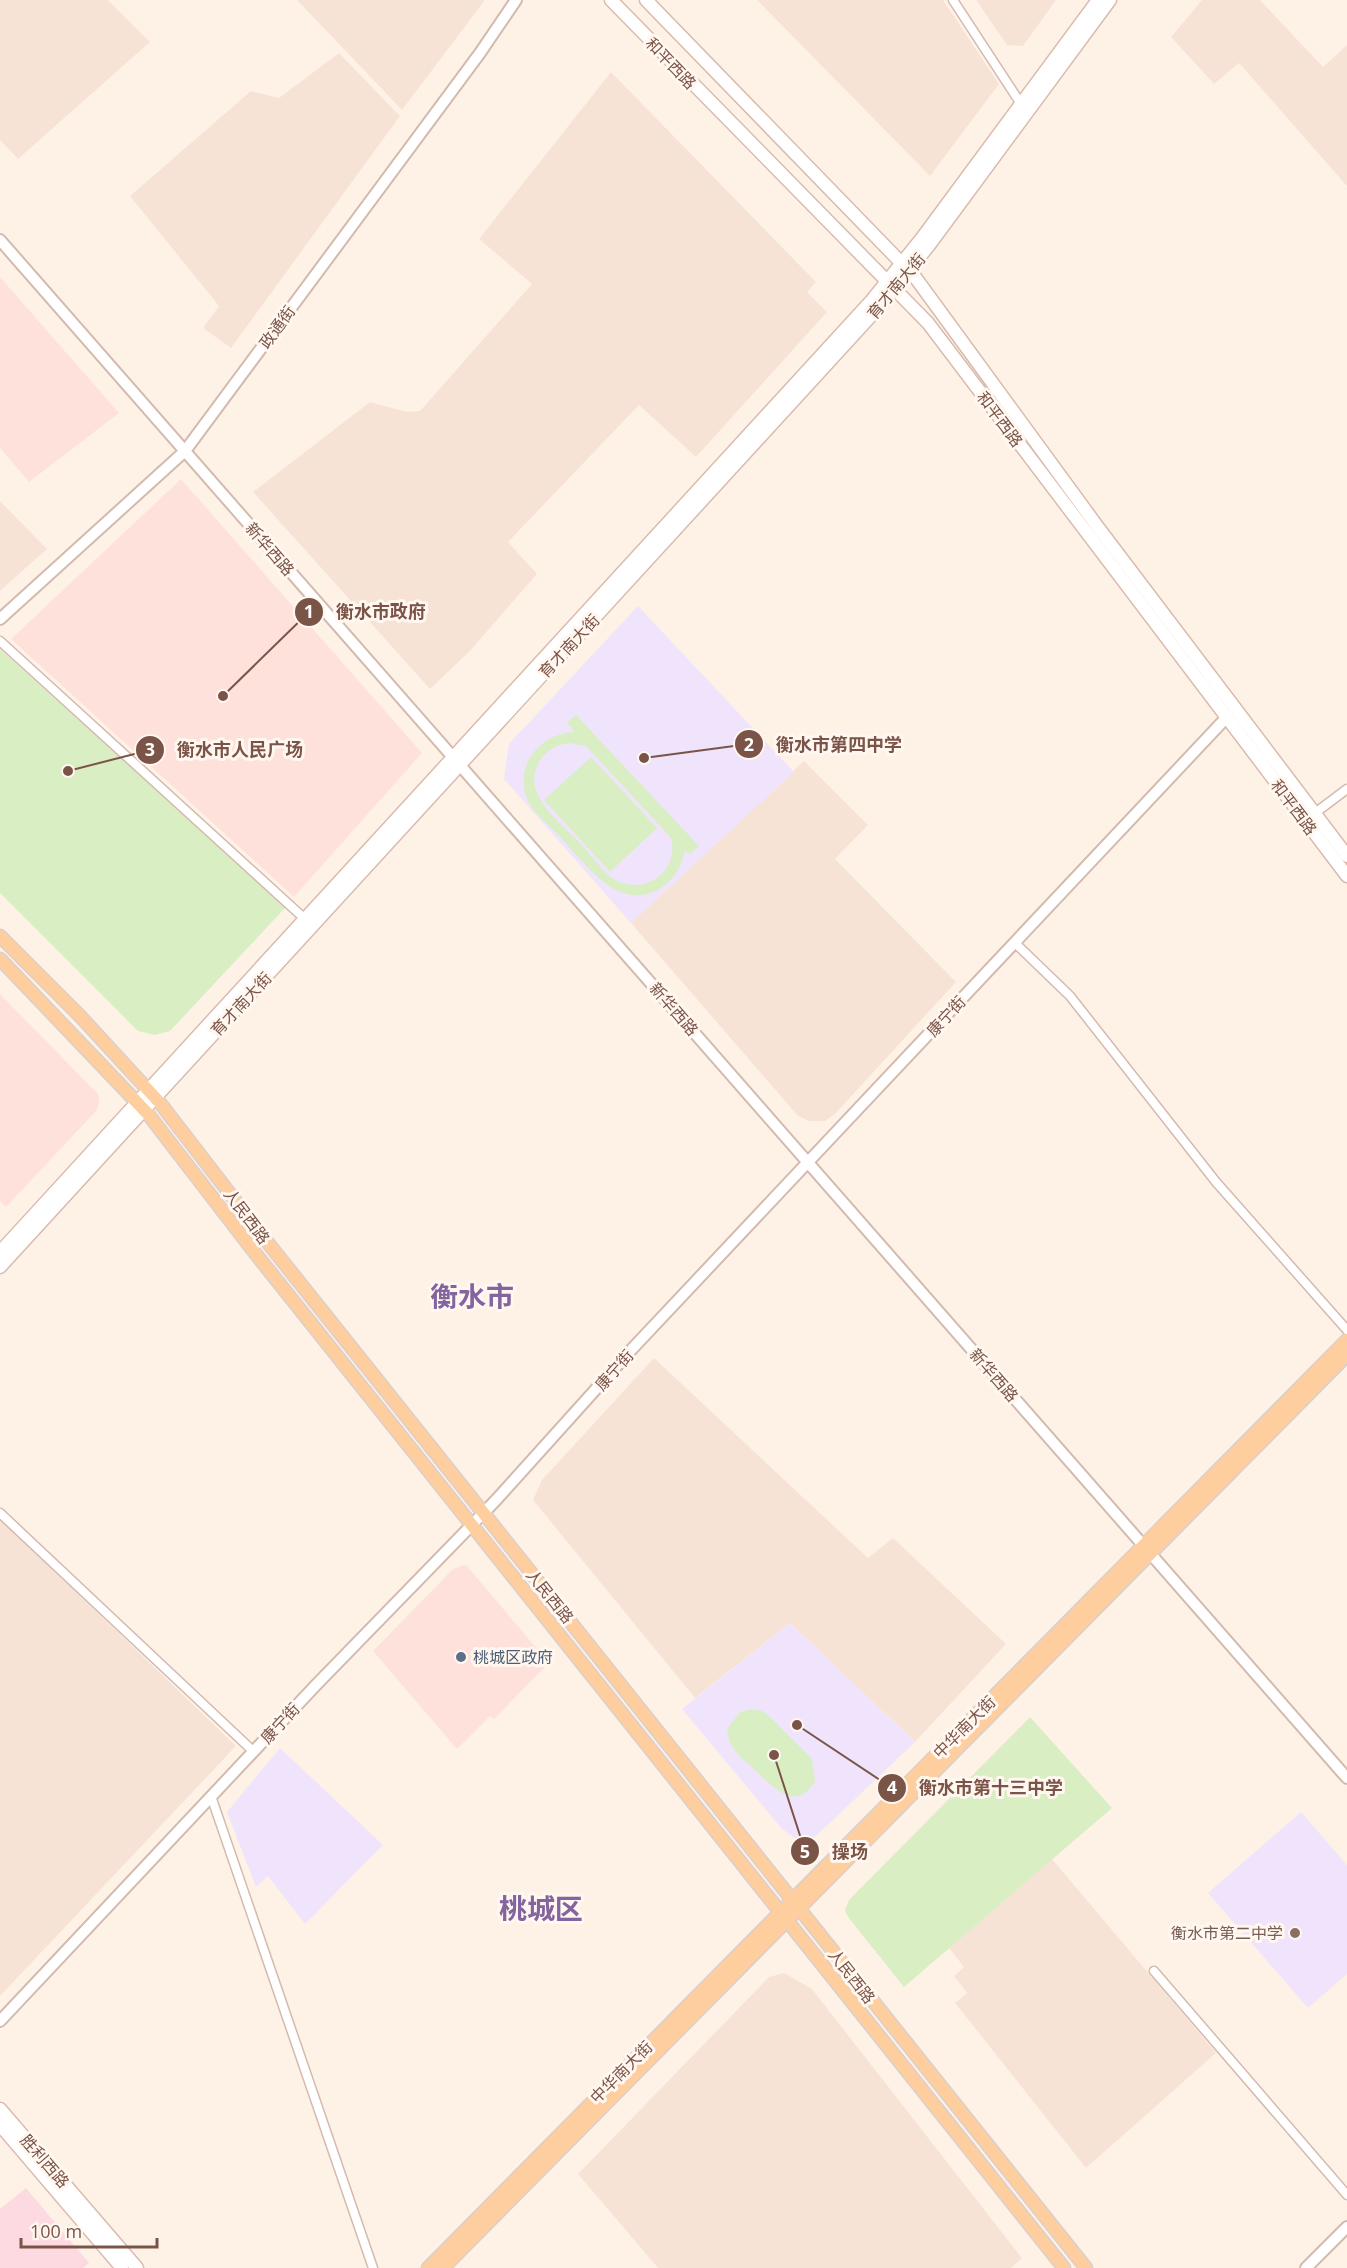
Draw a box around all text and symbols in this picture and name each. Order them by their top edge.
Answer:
street label: 和平西路 [641,32,701,94]
street label: 育才南大街 [862,248,930,324]
street label: 政通街 [254,301,300,353]
street label: 和平西路 [972,387,1028,451]
street label: 新华西路 [241,518,299,580]
callout: 衡水市政府 [294,594,438,630]
text: 1 [304,599,314,623]
text: 衡水市政府 [336,599,426,623]
street label: 育才南大街 [534,609,604,683]
callout: 衡水市第四中学 [734,726,914,762]
callout: 衡水市人民广场 [135,732,315,768]
text: 2 [744,732,754,756]
text: 衡水市第四中学 [776,732,902,756]
text: 3 [145,737,155,761]
text: 衡水市人民广场 [177,737,303,761]
street label: 和平西路 [1266,775,1322,839]
street label: 育才南大街 [206,967,276,1041]
street label: 新华西路 [645,978,703,1040]
street label: 康宁街 [922,991,970,1041]
street label: 人民西路 [219,1184,275,1248]
district label: 衡水市 [430,1277,514,1315]
street label: 新华西路 [965,1344,1023,1406]
street label: 康宁街 [590,1345,638,1395]
street label: 人民西路 [521,1564,579,1628]
place label: 桃城区政府 [473,1646,553,1668]
marker: 桃城区政府 [454,1650,468,1664]
street label: 中华南大街 [928,1691,1000,1763]
street label: 康宁街 [256,1698,304,1748]
callout: 衡水市第十三中学 [877,1770,1075,1806]
text: 4 [887,1775,897,1799]
text: 衡水市第十三中学 [919,1775,1063,1799]
callout: 操场 [790,1833,880,1869]
text: 5 [800,1839,810,1863]
text: 操场 [832,1839,868,1863]
district label: 桃城区 [499,1889,583,1927]
place label: 衡水市第二中学 [1171,1922,1283,1944]
marker: 衡水市第二中学 [1288,1926,1302,1940]
street label: 人民西路 [824,1944,880,2008]
street label: 中华南大街 [585,2036,657,2108]
street label: 胜利西路 [16,2130,74,2192]
scale bar [21,2211,158,2249]
text: 100 m [30,2219,82,2243]

